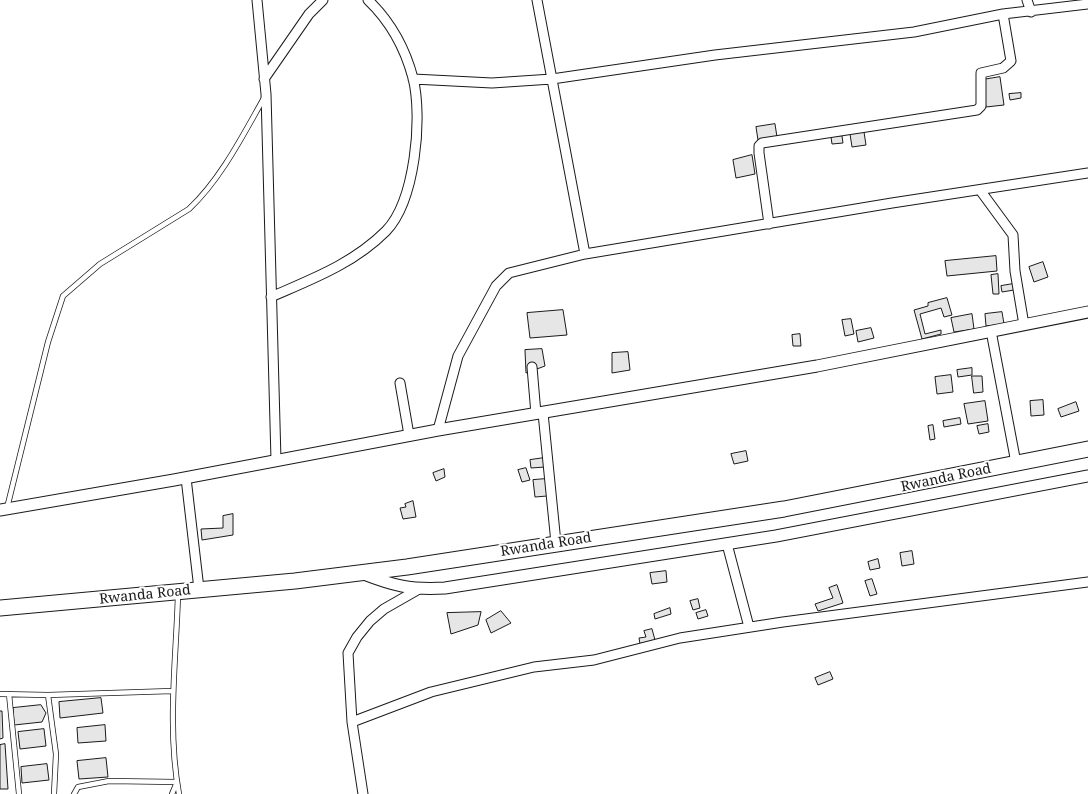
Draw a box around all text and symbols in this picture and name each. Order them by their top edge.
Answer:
street label: Rwanda Road [899,460,993,496]
street label: Rwanda Road [499,530,593,560]
street label: Rwanda Road [98,582,192,608]

